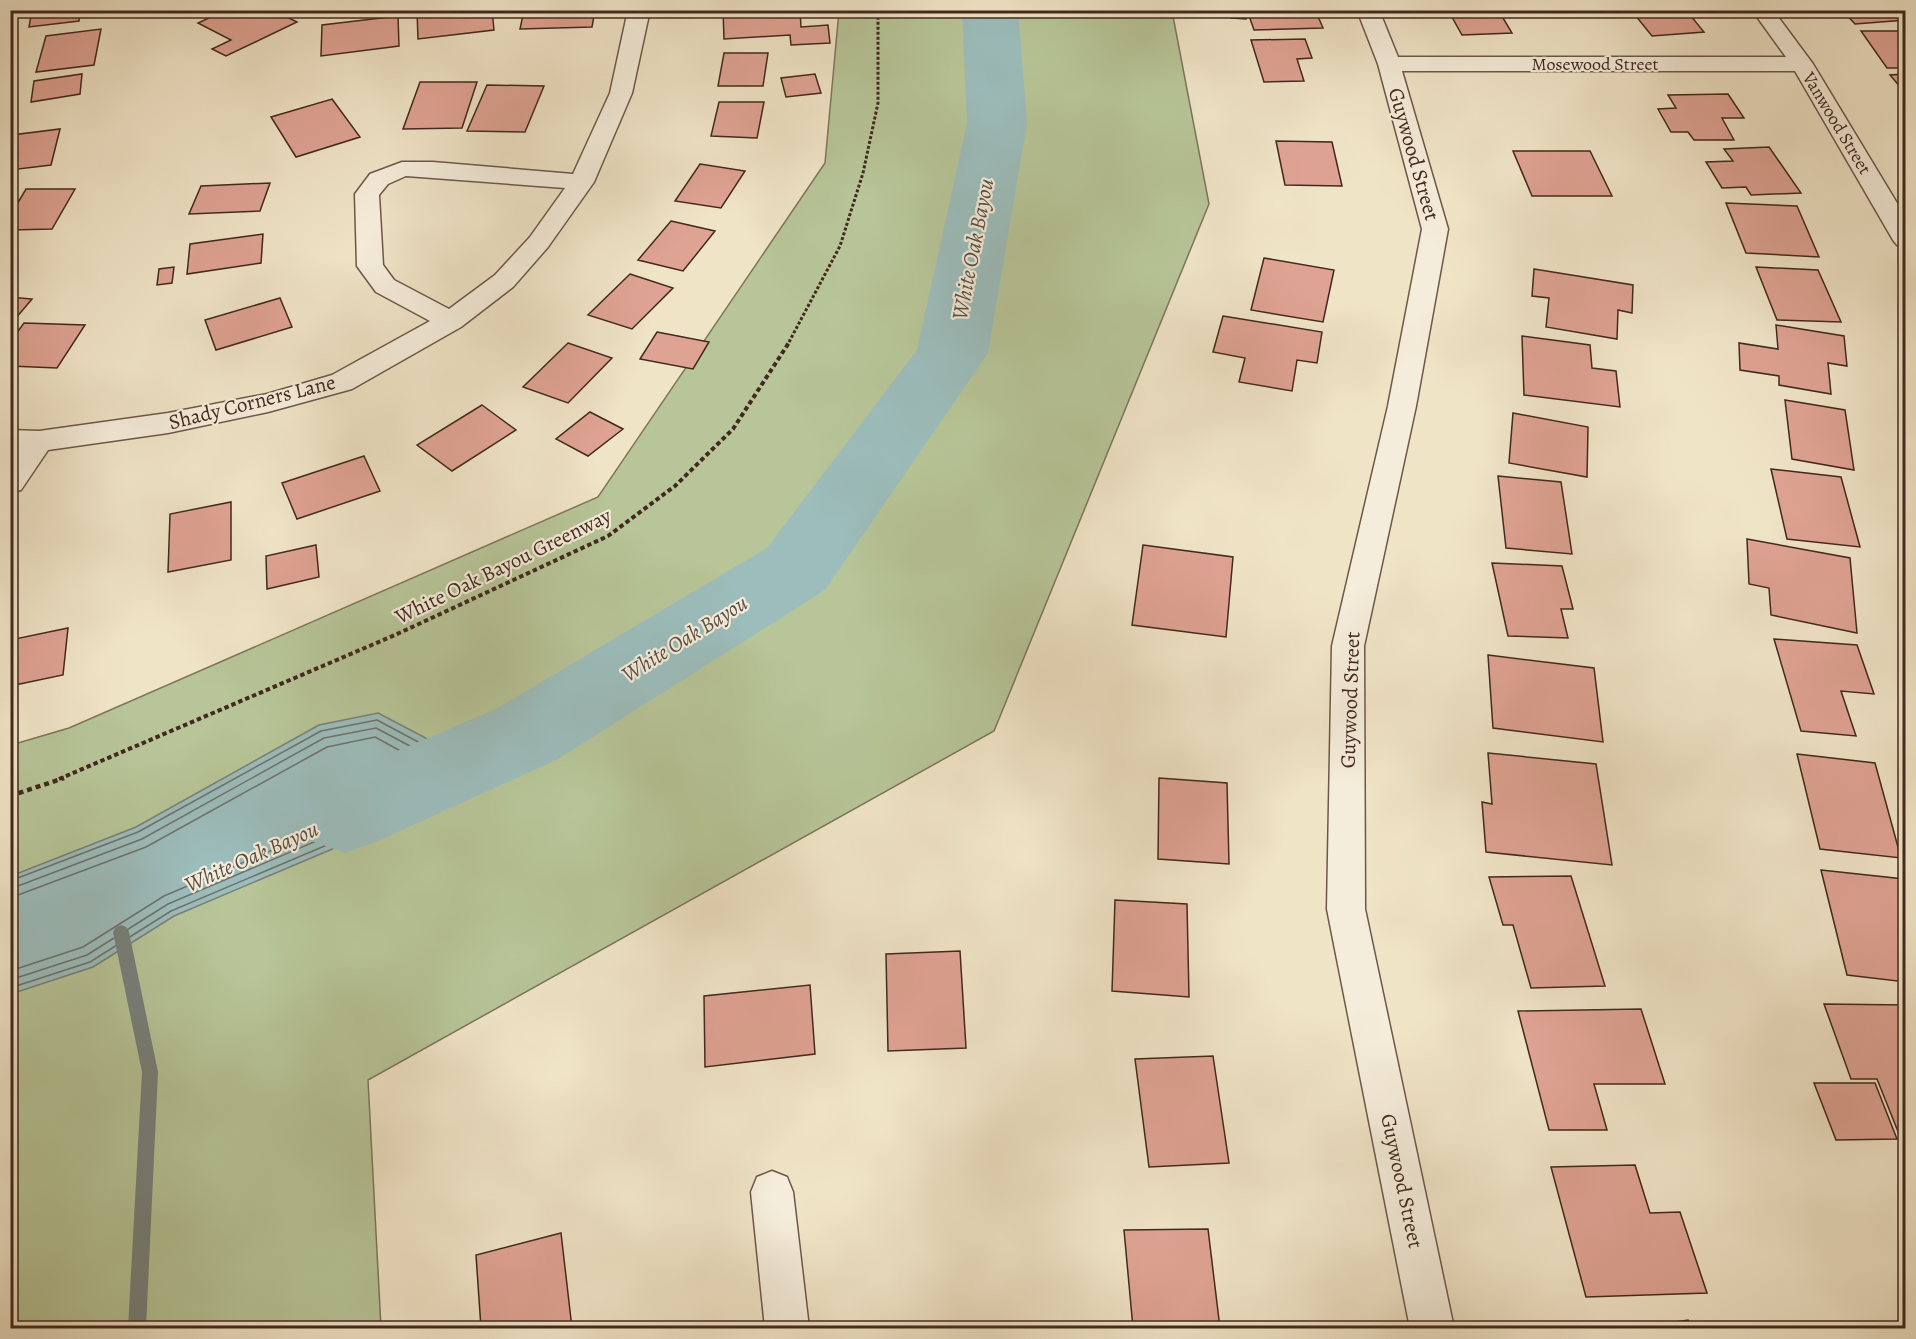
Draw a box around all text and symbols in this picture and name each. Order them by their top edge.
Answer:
street label: Mosewood Street [1532,52,1659,76]
street label: Vanwood Street [1797,67,1877,179]
street label: Guywood Street [1382,84,1446,224]
water label: White Oak Bayou [945,176,1001,322]
street label: Shady Corners Lane [166,368,338,436]
street label: White Oak Bayou Greenway [389,501,616,631]
water label: White Oak Bayou [616,588,754,690]
street label: Guywood Street [1334,631,1366,769]
water label: White Oak Bayou [180,814,323,900]
street label: Guywood Street [1374,1111,1430,1251]

